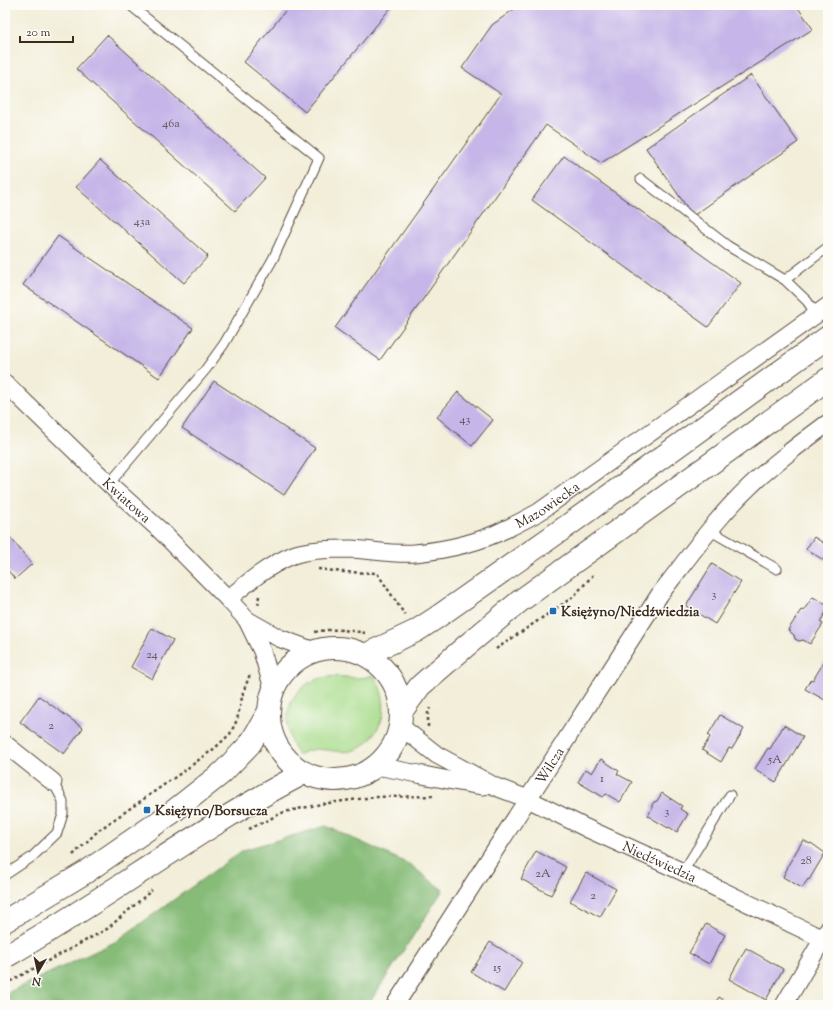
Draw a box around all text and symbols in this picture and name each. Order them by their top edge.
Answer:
scale bar [20,18,73,44]
text: 20 m [26,24,51,42]
house number: 46a [162,115,180,133]
house number: 43a [134,213,151,231]
house number: 43 [460,411,471,429]
street label: Kwiatowa [97,474,155,529]
street label: Mazowiecka [512,478,585,535]
house number: 3 [712,586,717,604]
place label: Księżyno/Niedźwiedzia [561,603,700,623]
marker: Księżyno/Niedźwiedzia [548,606,558,616]
house number: 24 [146,646,158,664]
house number: 2 [48,717,54,735]
street label: Wilcza [532,744,571,789]
house number: 5A [767,751,782,769]
house number: 1 [600,770,604,788]
place label: Księżyno/Borsucza [155,802,268,822]
house number: 3 [665,803,670,821]
marker: Księżyno/Borsucza [142,805,152,815]
street label: Niedźwiedzia [619,838,700,889]
house number: 28 [800,852,812,870]
house number: 2A [535,865,551,883]
house number: 2 [590,887,596,905]
north arrow [18,952,58,992]
house number: 15 [493,959,501,977]
text: N [31,972,43,990]

